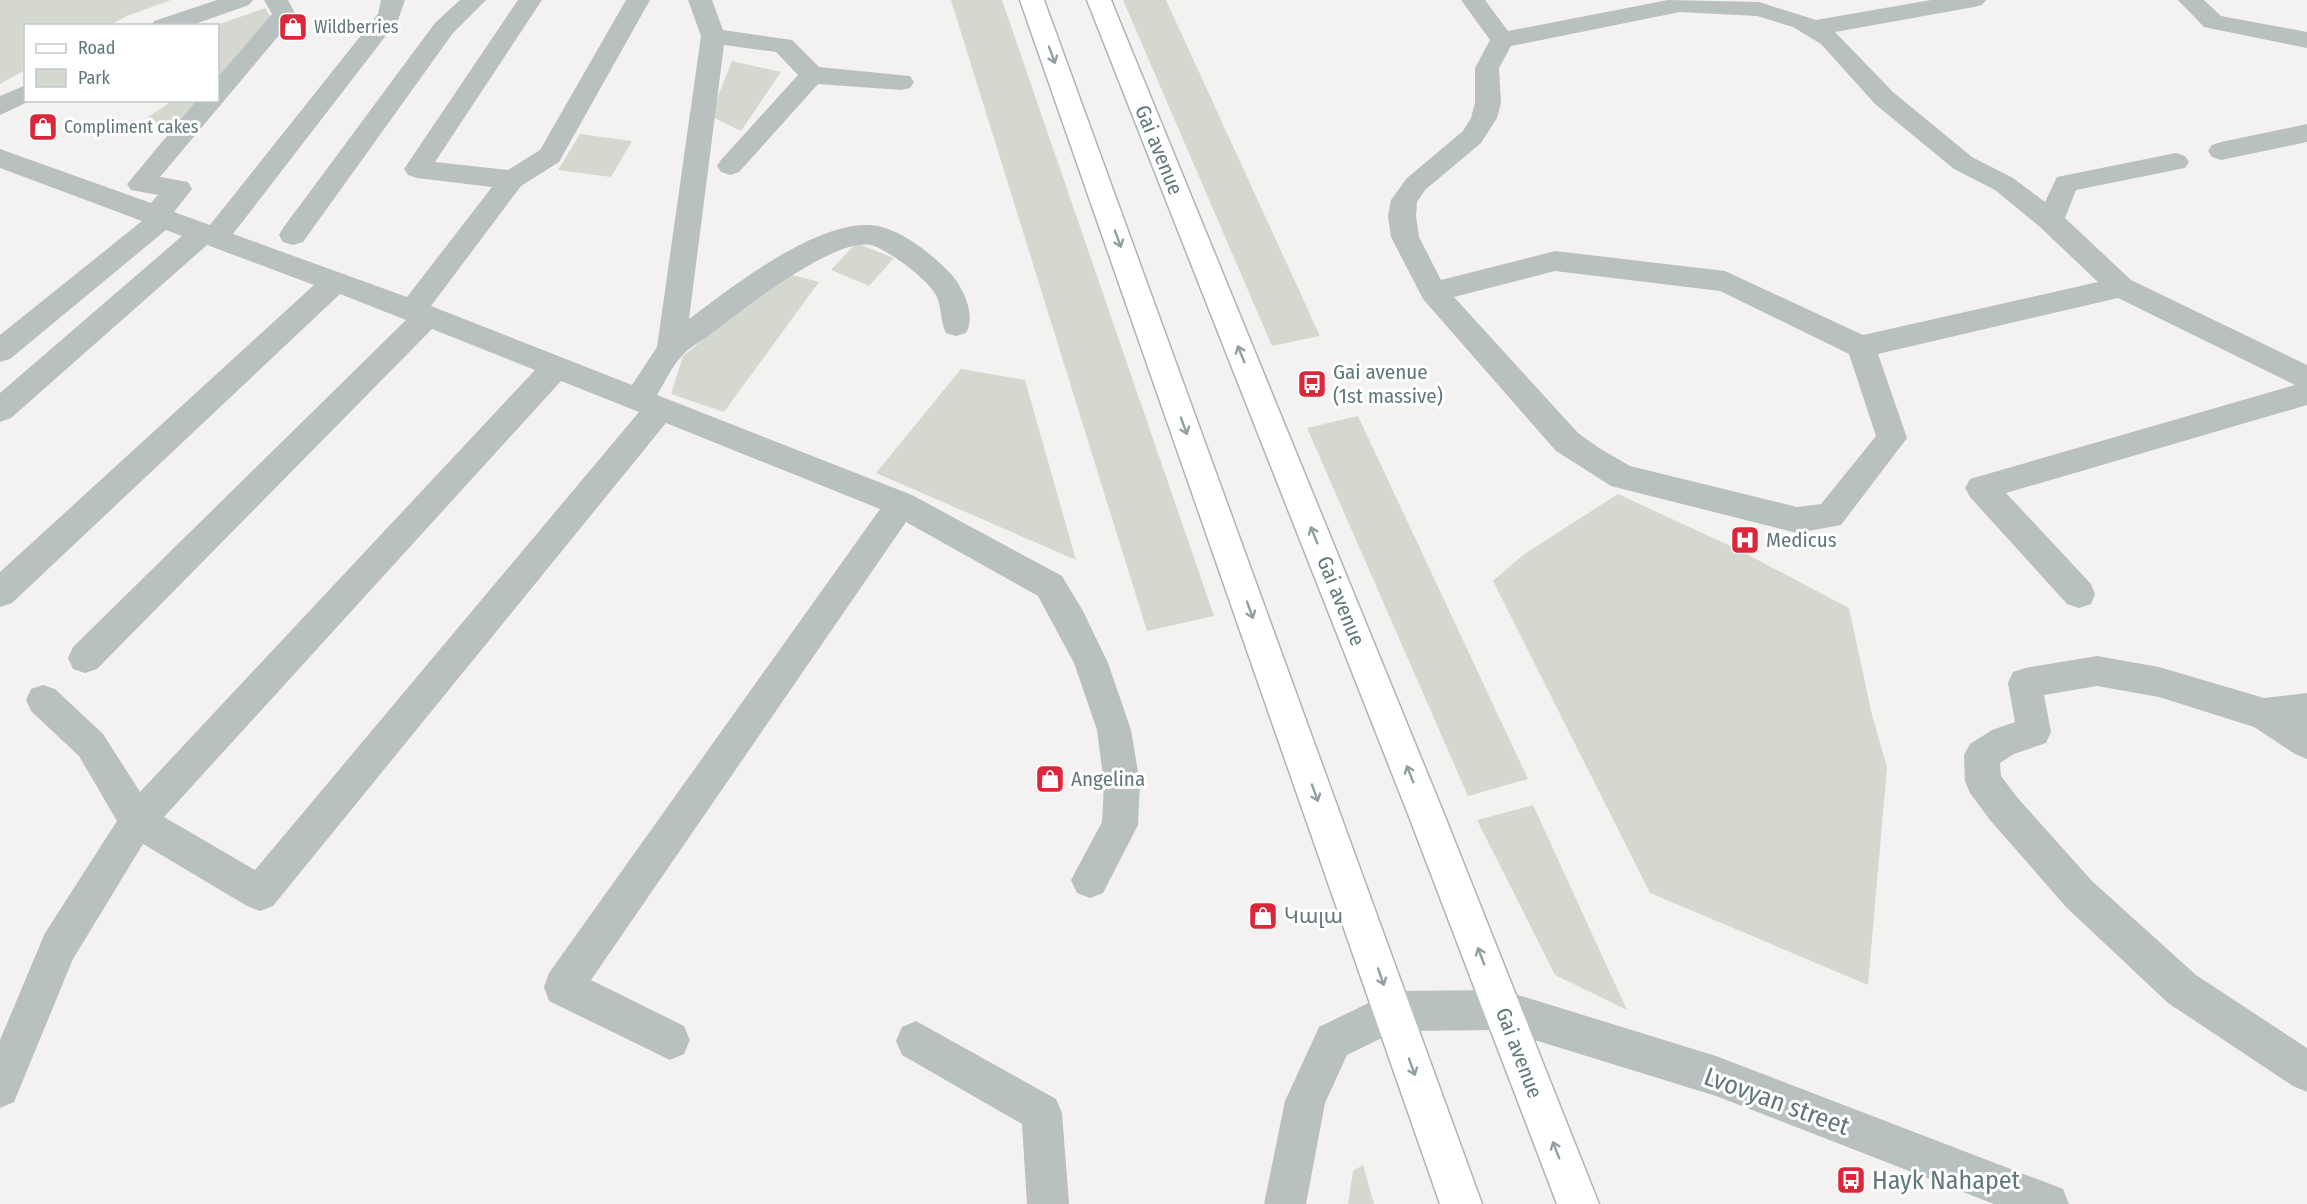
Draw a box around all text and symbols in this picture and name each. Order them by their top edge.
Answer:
shop icon: Wildberries [277,11,309,43]
place label: Wildberries [314,16,399,38]
legend [24,24,219,102]
text: Road [78,37,115,59]
one-way arrow [1048,45,1059,64]
text: Park [78,67,111,89]
street label: Gai avenue [1129,101,1189,199]
shop icon: Compliment cakes [27,111,59,143]
place label: Compliment cakes [64,116,199,138]
one-way arrow [1113,229,1124,248]
one-way arrow [1235,345,1246,363]
place label: Gai avenue (1st massive) [1333,359,1443,409]
bus stop icon: Gai avenue (1st massive) [1296,368,1328,400]
one-way arrow [1180,416,1191,435]
hospital icon: Medicus [1729,524,1761,556]
one-way arrow [1308,526,1319,544]
place label: Medicus [1766,527,1837,553]
street label: Gai avenue [1311,552,1371,650]
one-way arrow [1245,600,1256,619]
shop icon: Angelina [1034,763,1066,795]
one-way arrow [1404,765,1415,784]
place label: Angelina [1071,766,1145,792]
one-way arrow [1311,784,1322,802]
shop icon: Կալա [1247,900,1279,932]
place label: Կալա [1284,903,1343,929]
one-way arrow [1474,947,1485,966]
one-way arrow [1376,967,1387,986]
street label: Gai avenue [1490,1004,1548,1102]
one-way arrow [1408,1057,1419,1075]
street label: Lvovyan street [1700,1061,1854,1142]
one-way arrow [1550,1141,1561,1159]
bus stop icon: Hayk Nahapet [1835,1164,1867,1196]
place label: Hayk Nahapet [1872,1165,2021,1196]

